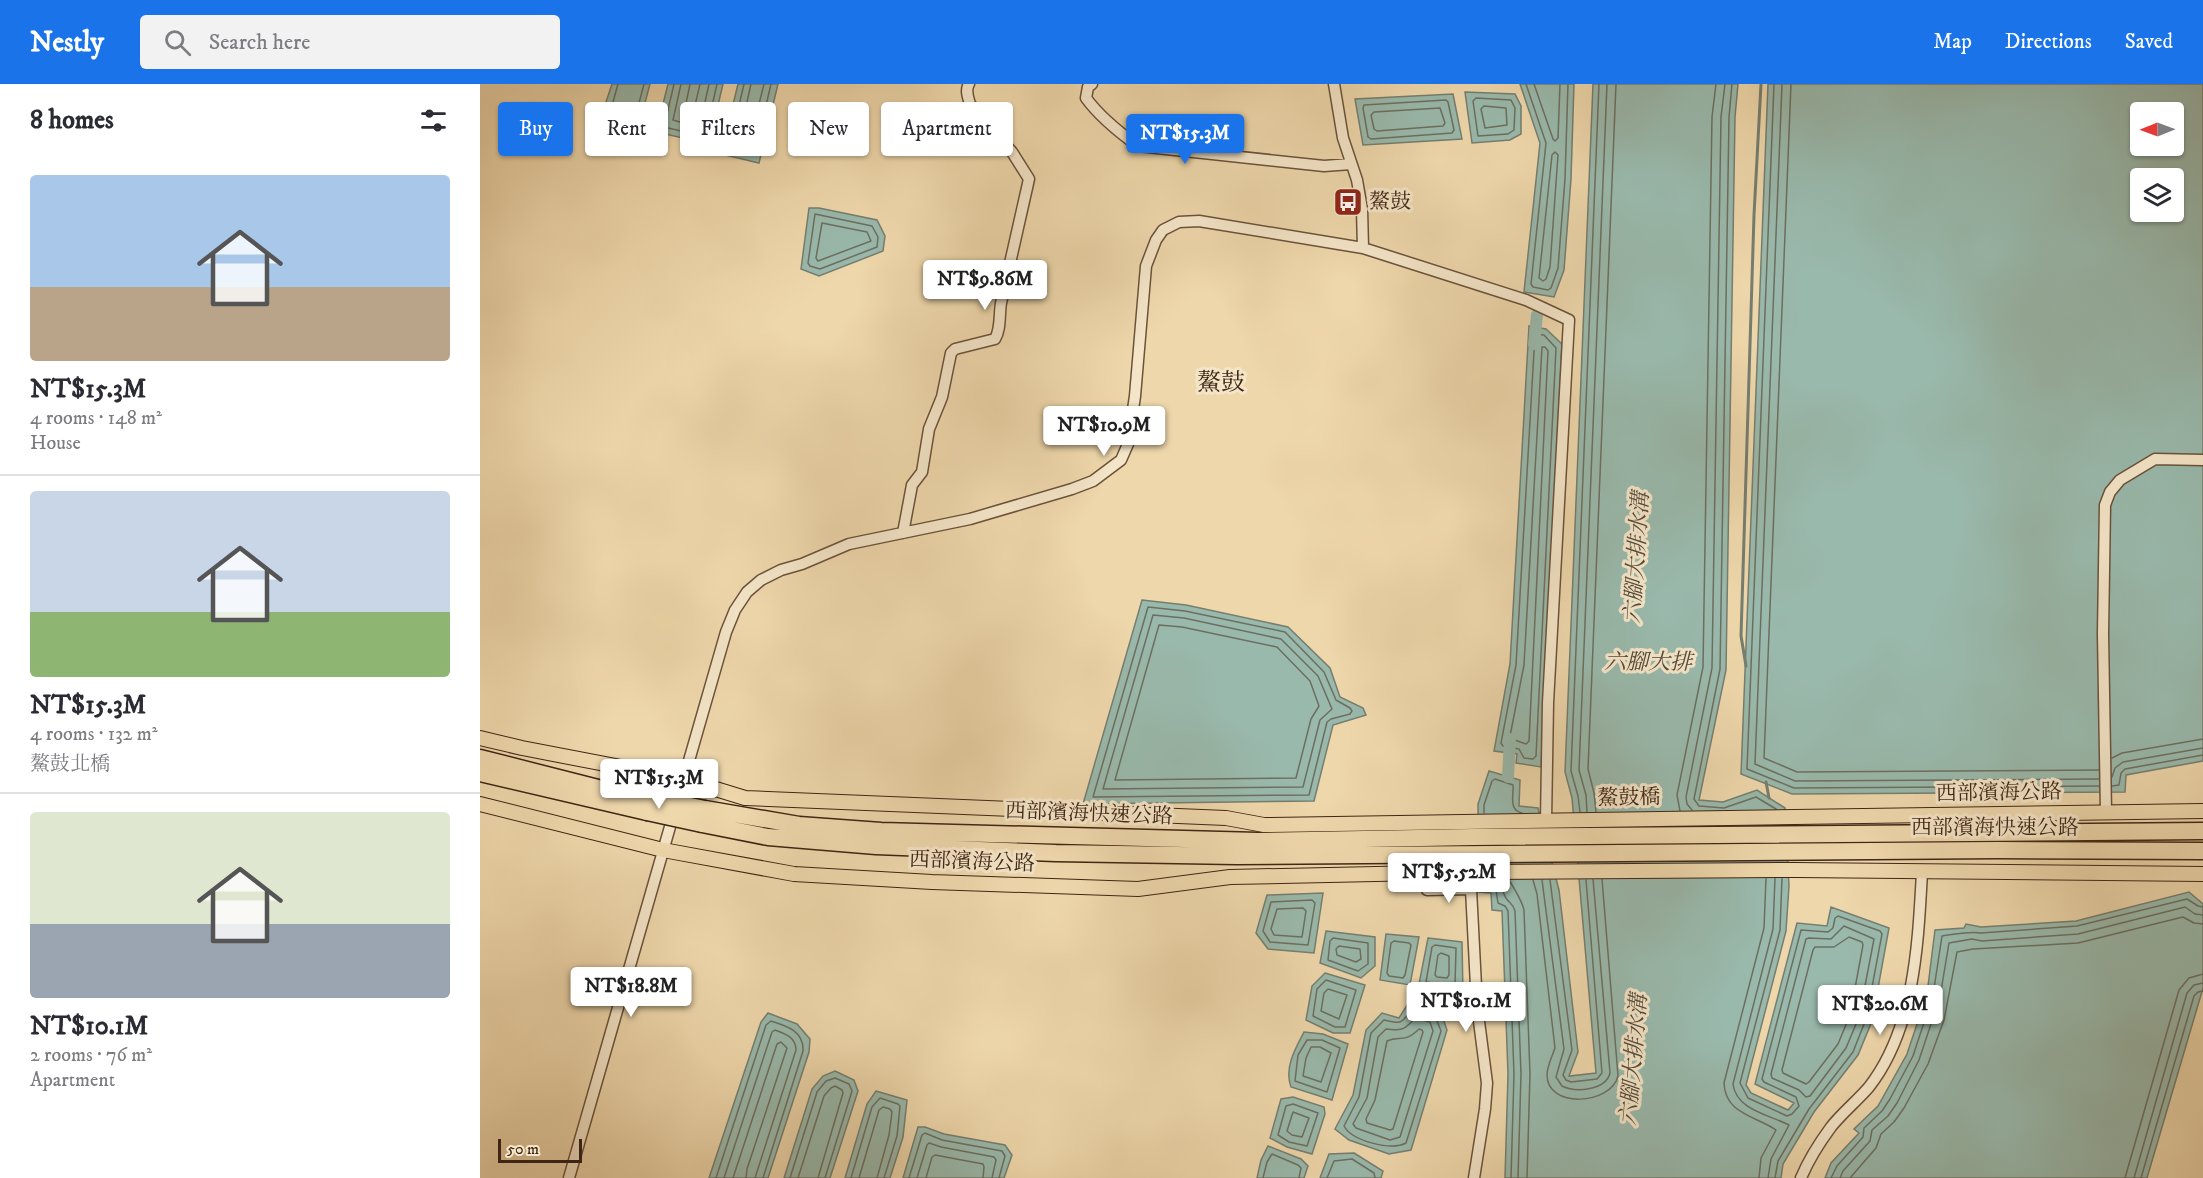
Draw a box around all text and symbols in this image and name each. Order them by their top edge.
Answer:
search box [140,15,560,69]
text: Nestly [30,25,104,60]
icon: search [161,26,194,59]
text: Search here [209,29,310,56]
text: Map [1933,29,1972,55]
text: Directions [2005,29,2092,55]
text: Saved [2125,29,2173,55]
chip: Buy [498,102,573,156]
chip: Rent [585,102,668,156]
chip: Filters [680,102,776,156]
chip: New [788,102,869,156]
chip: Apartment [881,102,1013,156]
north arrow [2130,102,2184,156]
map controls [2130,102,2184,222]
text: 8 homes [30,104,114,137]
icon: filters [417,104,450,137]
pin: NT$15.3M [1123,114,1247,165]
text: NT$15.3M [1140,121,1230,146]
button: layers [2130,168,2184,222]
bus stop icon: 鰲鼓 [1332,186,1364,218]
place label: 鰲鼓 [1369,189,1411,215]
icon: home [186,214,294,322]
pin: NT$9.86M [923,260,1047,311]
text: NT$9.86M [937,267,1033,292]
district label: 鰲鼓 [1197,368,1245,398]
text: NT$15.3M [30,373,146,406]
text: 4 rooms · 148 m² [30,406,162,431]
pin: NT$10.9M [1042,406,1166,457]
text: NT$10.9M [1057,413,1151,438]
text: House [30,431,81,456]
water label: 六腳大排水溝 [1619,488,1655,625]
icon: home [186,530,294,638]
water label: 六腳大排 [1604,649,1695,676]
text: NT$15.3M [30,689,146,722]
text: 4 rooms · 132 m² [30,722,158,747]
text: 鰲鼓北橋 [30,752,110,777]
pin: NT$15.3M [597,759,721,810]
text: NT$15.3M [614,766,704,791]
street label: 西部濱海公路 [1936,779,2062,807]
street label: 鰲鼓橋 [1597,784,1661,812]
street label: 西部濱海快速公路 [1005,798,1173,830]
street label: 西部濱海快速公路 [1911,815,2079,841]
street label: 西部濱海公路 [909,847,1035,877]
icon: home [186,851,294,959]
pin: NT$5.52M [1387,853,1511,904]
text: NT$5.52M [1402,860,1496,885]
pin: NT$18.8M [569,967,693,1018]
text: NT$18.8M [585,974,677,999]
pin: NT$10.1M [1404,982,1528,1033]
pin: NT$20.6M [1818,985,1942,1036]
text: NT$10.1M [1421,989,1511,1014]
water label: 六腳大排水溝 [1615,990,1653,1127]
text: NT$20.6M [1832,992,1928,1017]
text: NT$10.1M [30,1010,148,1043]
text: 2 rooms · 76 m² [30,1043,152,1068]
text: Apartment [30,1068,115,1093]
scale bar [498,1136,582,1164]
text: 50 m [507,1139,539,1159]

